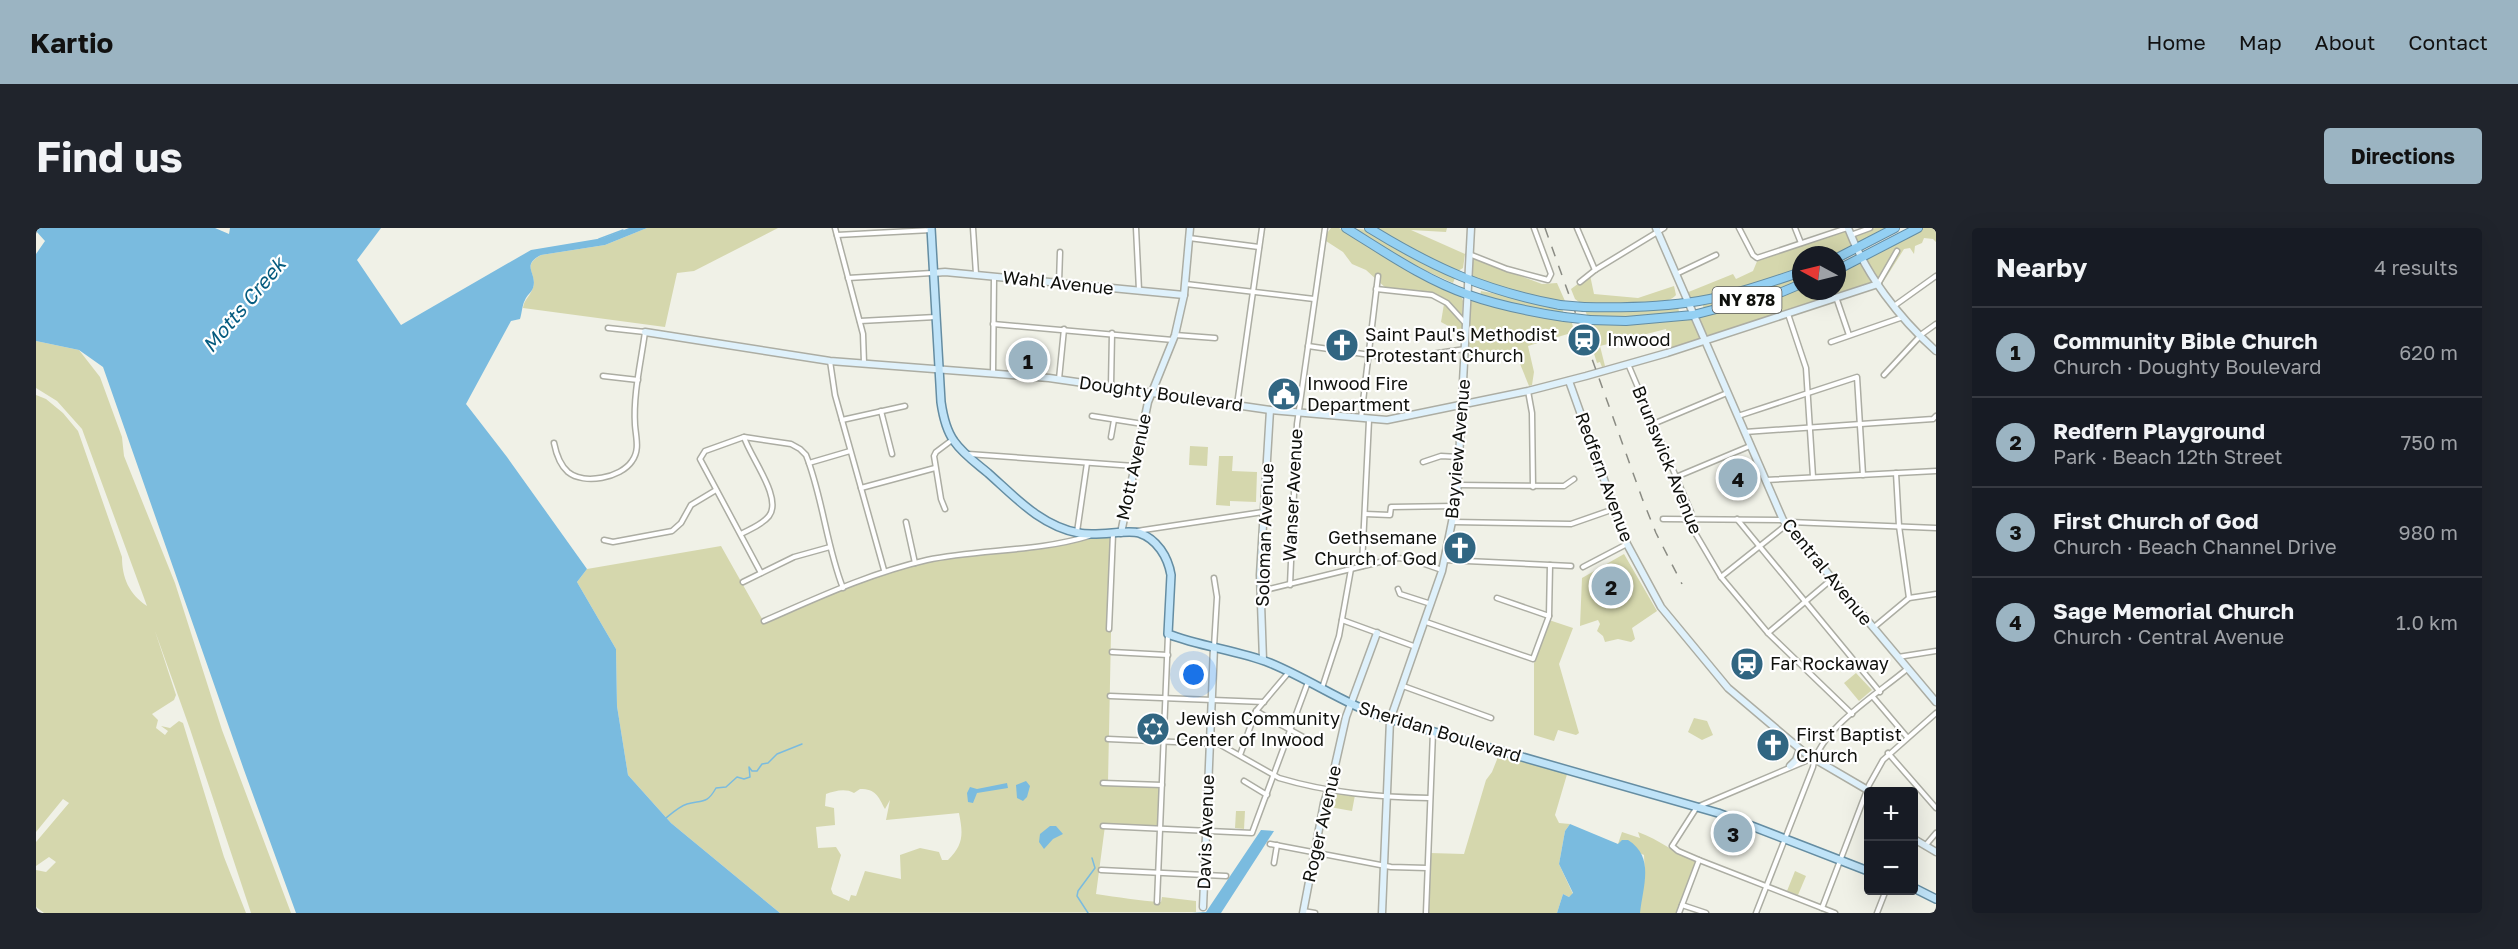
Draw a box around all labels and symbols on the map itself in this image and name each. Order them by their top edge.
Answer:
north arrow [1792,246,1846,300]
water label: Motts Creek [197,250,292,357]
street label: Wahl Avenue [1001,265,1115,299]
road number: NY 878 [1712,287,1782,313]
station icon: Inwood [1566,322,1602,358]
place label: Saint Paul's Methodist Protestant Church [1365,323,1557,366]
church icon: Saint Paul's Methodist Protestant Church [1324,327,1360,363]
place label: Inwood [1607,328,1671,350]
pin: 1 [1008,338,1048,382]
street label: Doughty Boulevard [1078,371,1245,415]
place label: Inwood Fire Department [1307,372,1410,415]
public building icon: Inwood Fire Department [1266,376,1302,412]
street label: Bayview Avenue [1440,378,1474,520]
street label: Brunswick Avenue [1628,382,1708,537]
street label: Redfern Avenue [1571,409,1639,545]
street label: Mott Avenue [1111,411,1155,522]
street label: Wanser Avenue [1278,428,1306,562]
pin: 4 [1718,456,1758,500]
street label: Soloman Avenue [1250,463,1278,607]
street label: Central Avenue [1778,513,1878,629]
place label: Gethsemane Church of God [1314,526,1437,569]
church icon: Gethsemane Church of God [1442,530,1478,566]
pin: 2 [1592,564,1630,608]
station icon: Far Rockaway [1729,646,1765,682]
place label: Far Rockaway [1770,652,1889,674]
your location [1179,660,1208,689]
street label: Sheridan Boulevard [1356,696,1524,766]
place label: Jewish Community Center of Inwood [1176,707,1340,750]
synagogue icon: Jewish Community Center of Inwood [1135,711,1171,747]
place label: First Baptist Church [1796,723,1902,766]
church icon: First Baptist Church [1755,727,1791,763]
street label: Roger Avenue [1297,763,1345,884]
street label: Davis Avenue [1192,774,1218,890]
pin: 3 [1714,810,1752,856]

